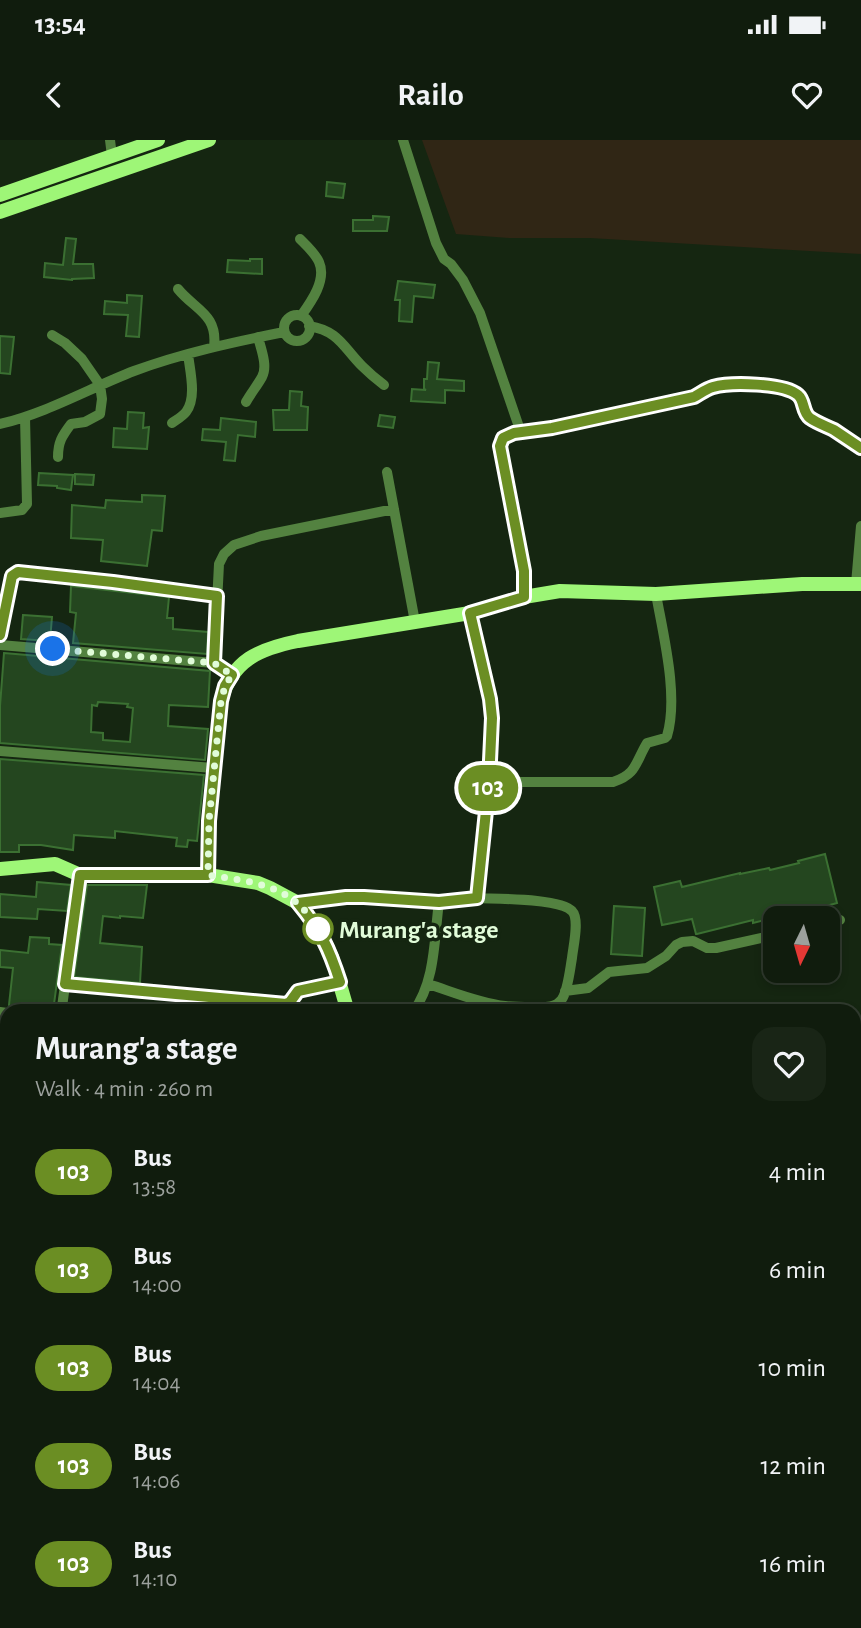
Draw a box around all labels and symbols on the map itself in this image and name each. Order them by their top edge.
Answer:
your location [35,631,70,666]
line badge: 103 [448,765,528,811]
north arrow [763,906,840,984]
marker: Murang'a stage [303,914,333,944]
place label: Murang'a stage [339,917,499,943]

